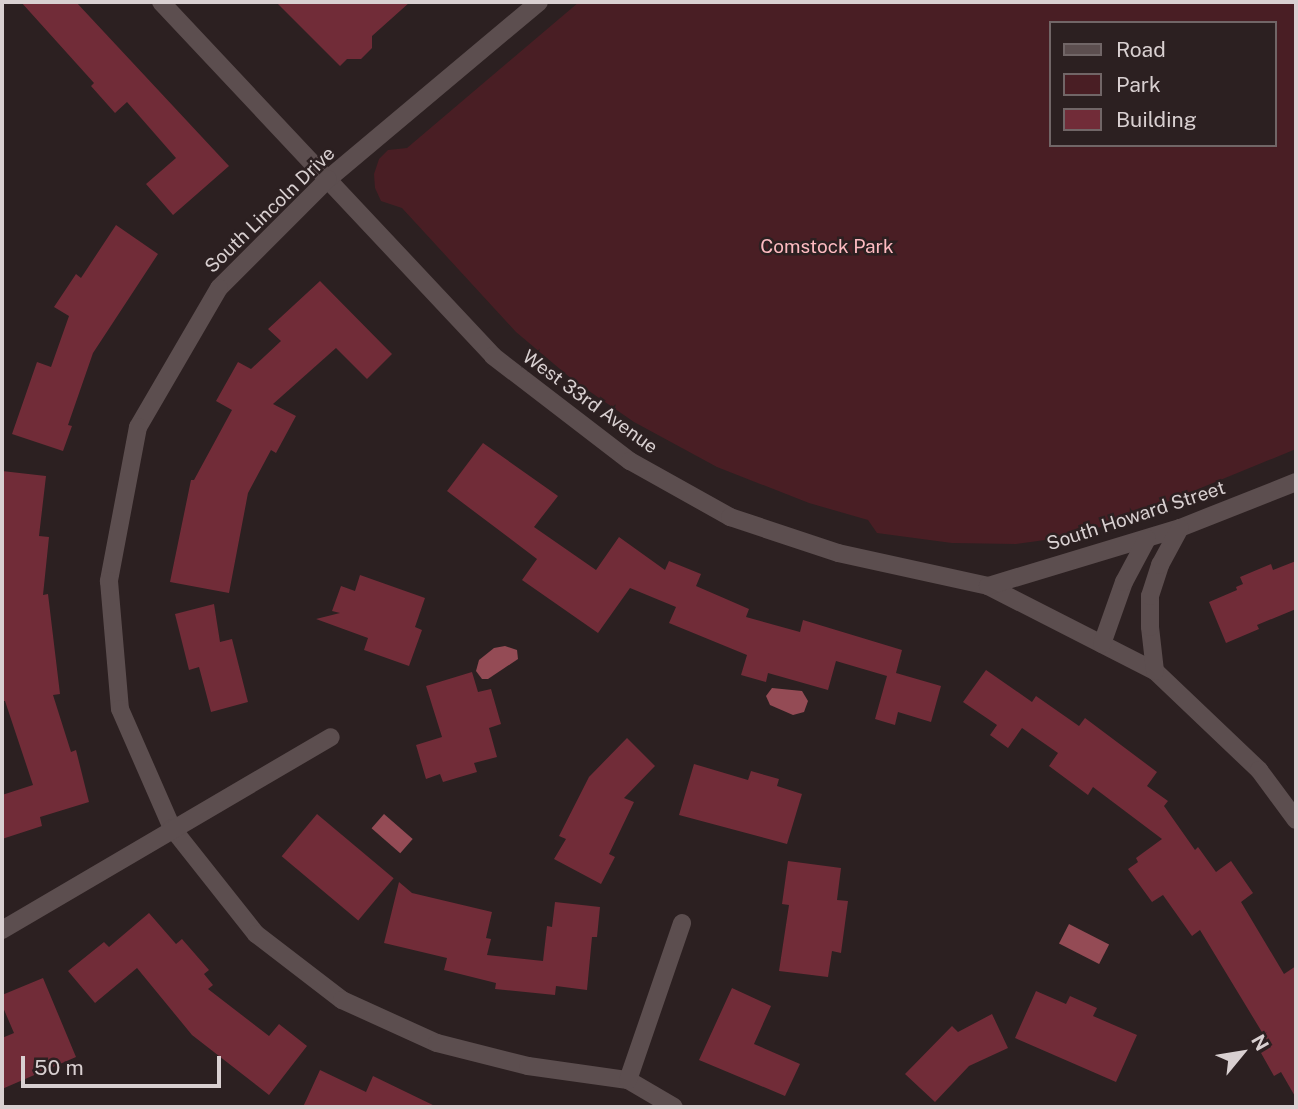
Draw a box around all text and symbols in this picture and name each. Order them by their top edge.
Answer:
legend [1050,21,1277,147]
text: Road [1116,37,1166,62]
text: Park [1116,72,1161,97]
text: Building [1116,107,1197,132]
street label: South Lincoln Drive [200,142,340,278]
park label: Comstock Park [760,236,894,258]
street label: West 33rd Avenue [518,345,662,459]
street label: South Howard Street [1044,476,1228,556]
north arrow [1207,1018,1277,1088]
text: N [1247,1031,1273,1054]
scale bar [24,1042,224,1086]
text: 50 m [34,1055,84,1080]

